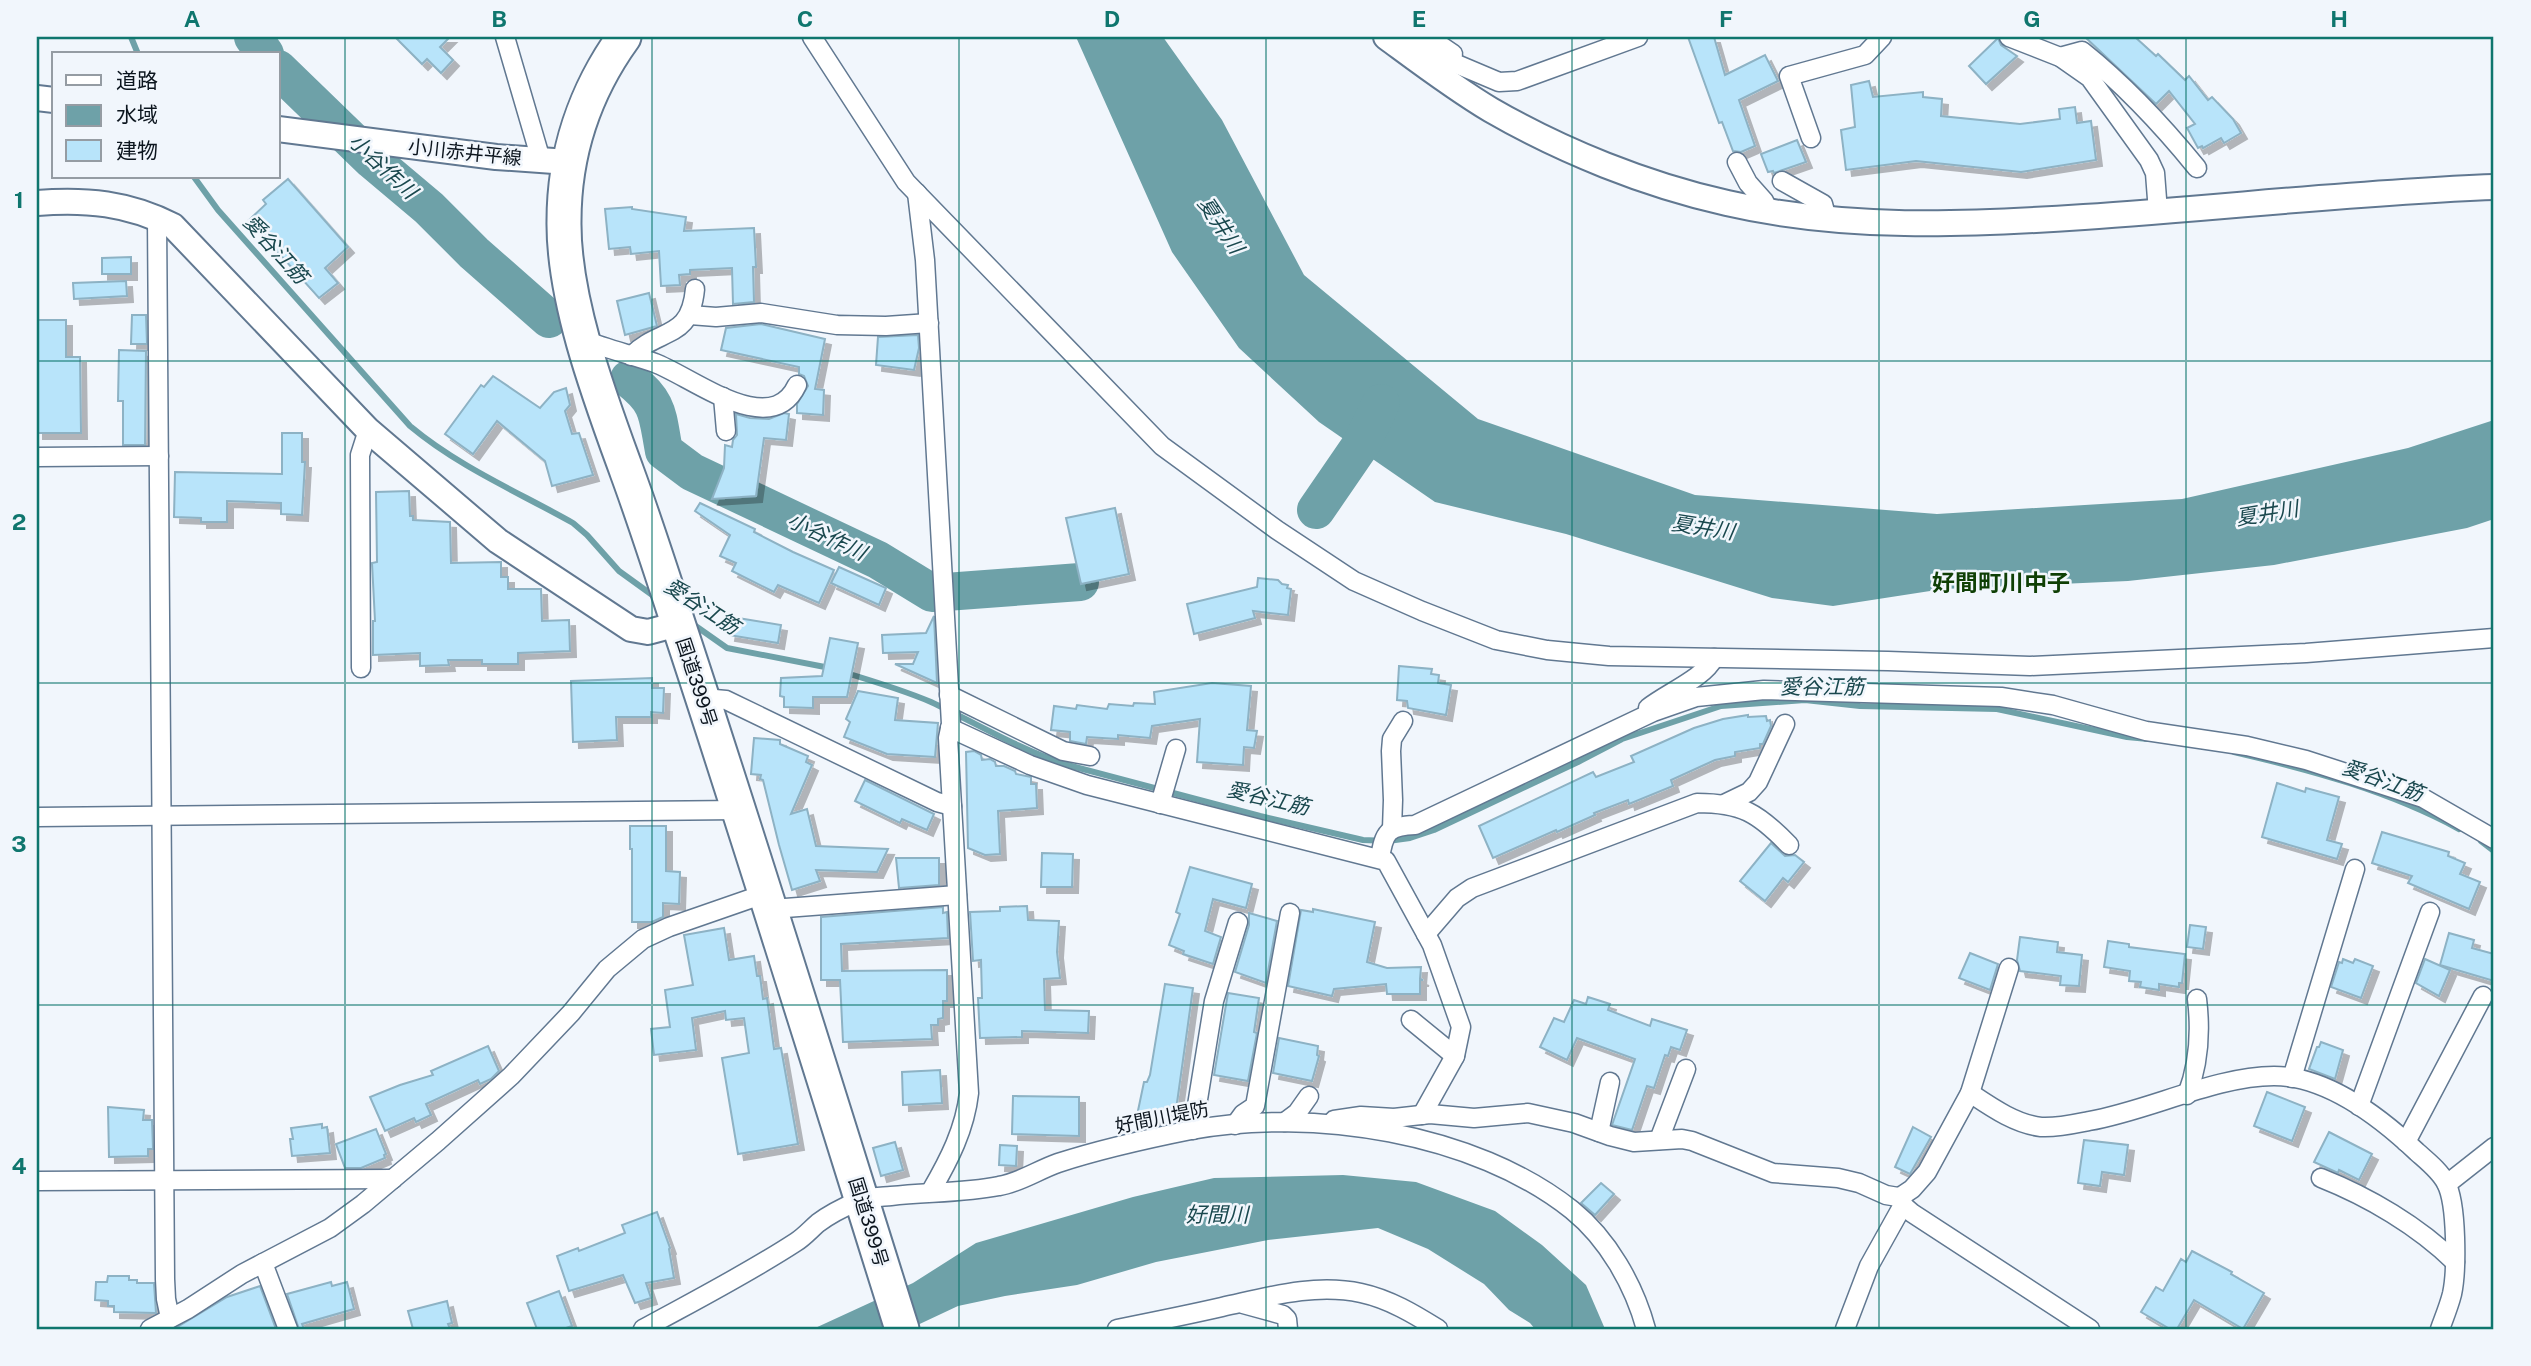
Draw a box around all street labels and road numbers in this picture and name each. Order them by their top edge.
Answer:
street label: 小川赤井平線 [407,135,523,169]
street label: 国道399号 [672,635,722,729]
street label: 好間川堤防 [1113,1097,1211,1137]
street label: 国道399号 [845,1175,893,1269]

